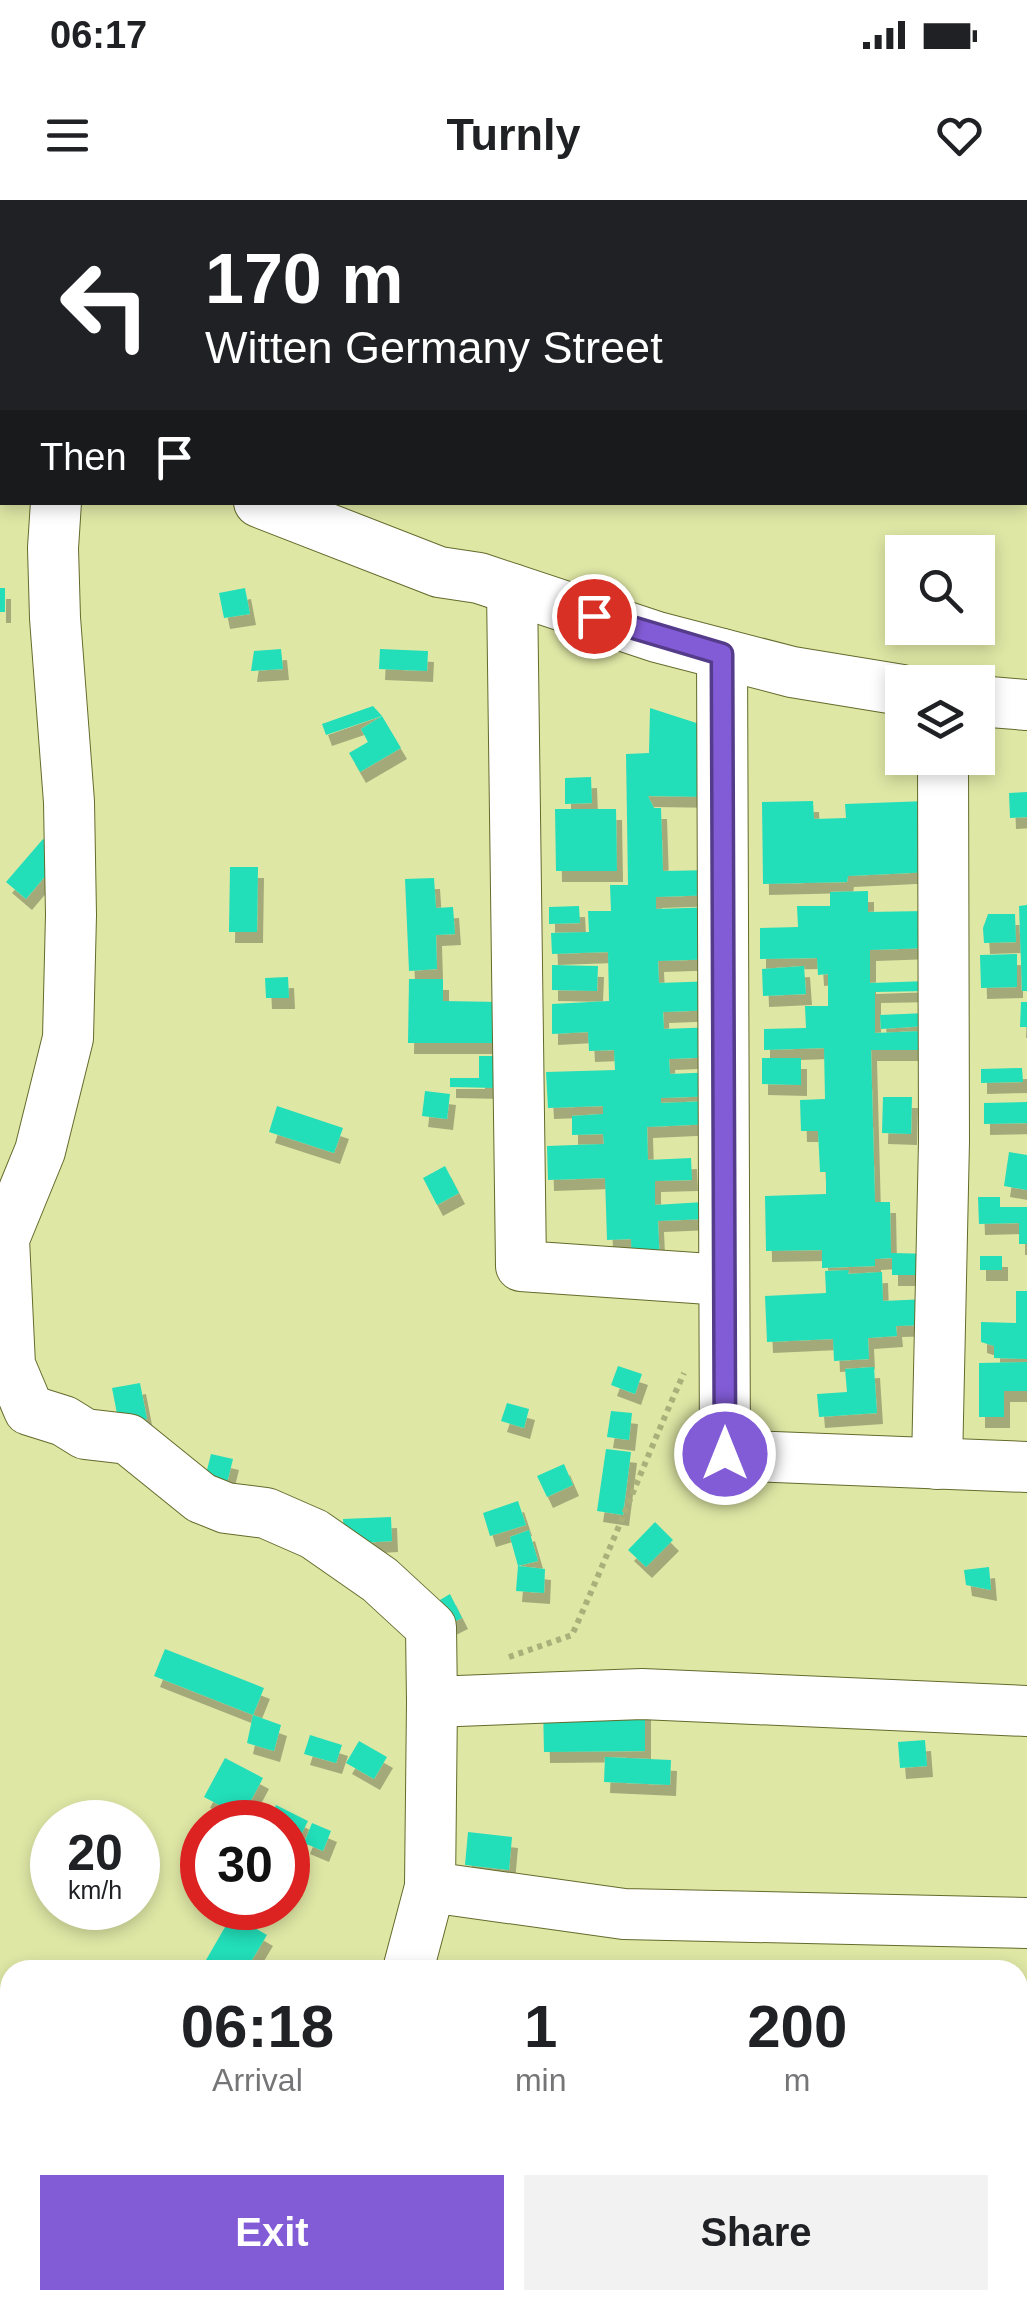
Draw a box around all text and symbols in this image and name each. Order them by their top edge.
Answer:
text: 06:17 [50,14,147,56]
icon: menu [40,108,95,163]
icon: heart [932,108,987,163]
text: Turnly [446,109,581,160]
icon: left [40,240,170,370]
text: 170 m [205,240,403,318]
text: Witten Germany Street [205,322,663,373]
icon: arrive [147,430,202,485]
text: Then [40,436,127,478]
map controls [885,535,995,775]
button: search [885,535,995,645]
pin [552,574,637,659]
icon: arrive [567,589,622,644]
button: layers [885,665,995,775]
position arrow [673,1402,777,1506]
speed limit sign: 30 [180,1800,310,1930]
text: 20 [67,1825,123,1881]
text: km/h [68,1876,122,1904]
text: 06:18 [181,1993,334,2060]
text: 1 [524,1993,557,2060]
text: 200 [747,1993,847,2060]
text: Arrival [212,2062,303,2098]
text: min [515,2062,566,2098]
text: m [784,2062,811,2098]
button: Exit [40,2175,504,2290]
button: Share [524,2175,988,2290]

